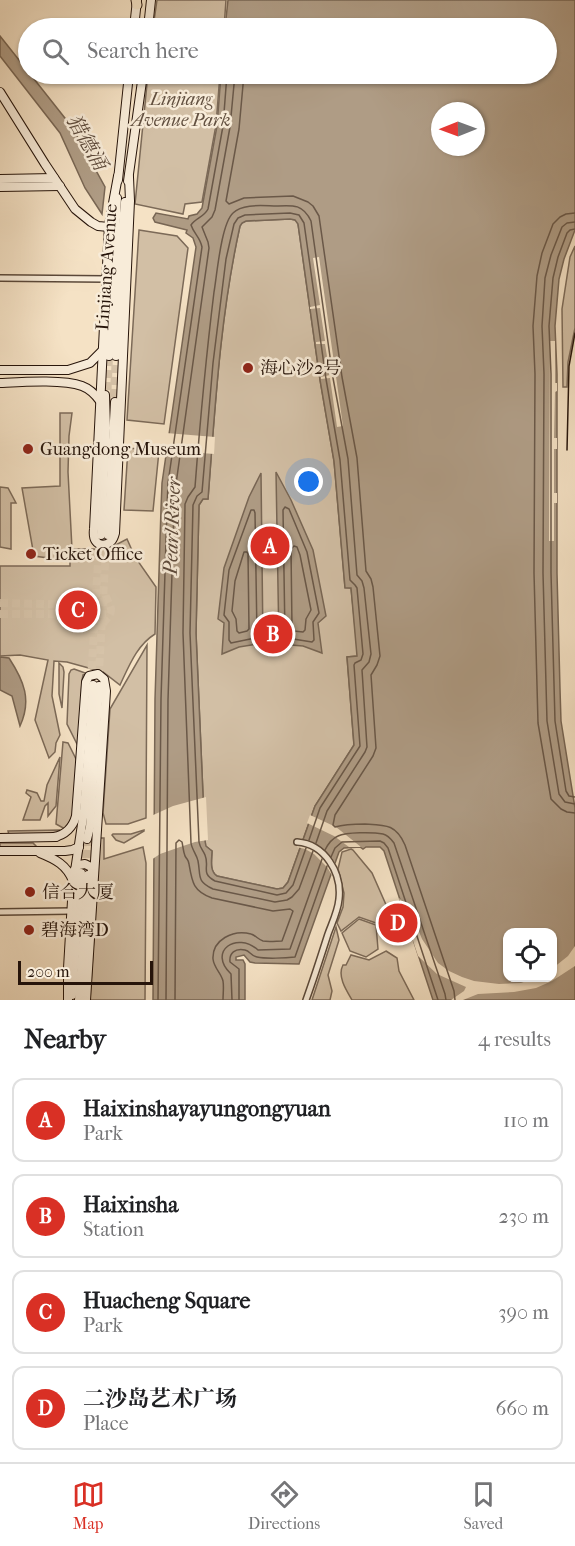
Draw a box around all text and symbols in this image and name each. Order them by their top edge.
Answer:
search box [18,18,557,84]
icon: search [39,35,72,68]
text: Search here [87,38,199,64]
park label: Linjiang Avenue Park [130,89,230,131]
north arrow [431,102,485,156]
water label: 猎德涌 [62,110,113,175]
street label: Linjiang Avenue [92,203,122,331]
place label: 海心沙2号 [260,358,341,379]
marker: 海心沙2号 [241,361,255,375]
place label: Guangdong Museum [40,439,201,460]
marker: Guangdong Museum [21,442,35,456]
your location [294,467,323,496]
water label: Pearl River [159,475,185,576]
pin: A [250,524,290,568]
place label: Ticket Office [43,544,143,565]
marker: Ticket Office [24,547,38,561]
pin: C [58,588,98,632]
pin: B [254,612,292,656]
place label: 信合大厦 [42,882,114,903]
marker: 信合大厦 [23,885,37,899]
pin: D [378,900,418,946]
place label: 碧海湾D [41,920,109,941]
marker: 碧海湾D [22,923,36,937]
map controls [503,928,557,982]
button: locate [503,928,557,982]
scale bar [18,958,153,986]
text: 200 m [27,962,70,981]
text: Nearby [24,1024,106,1055]
text: 4 results [478,1028,551,1051]
text: Haixinshayayungongyuan [83,1096,331,1122]
text: A [39,1109,52,1132]
text: 110 m [503,1109,549,1132]
text: Park [83,1122,123,1145]
text: Haixinsha [83,1192,178,1218]
text: B [39,1205,52,1228]
text: 230 m [499,1205,549,1228]
text: Station [83,1218,144,1241]
text: Huacheng Square [83,1288,250,1314]
text: C [39,1301,52,1324]
text: 390 m [498,1301,549,1324]
text: Park [83,1314,123,1337]
text: 二沙岛艺术广场 [83,1386,237,1412]
text: D [38,1397,53,1420]
text: 660 m [495,1397,549,1420]
text: Place [83,1412,129,1435]
tab: Map [72,1478,105,1533]
tab: Directions [248,1478,320,1533]
tab: Saved [464,1478,503,1533]

